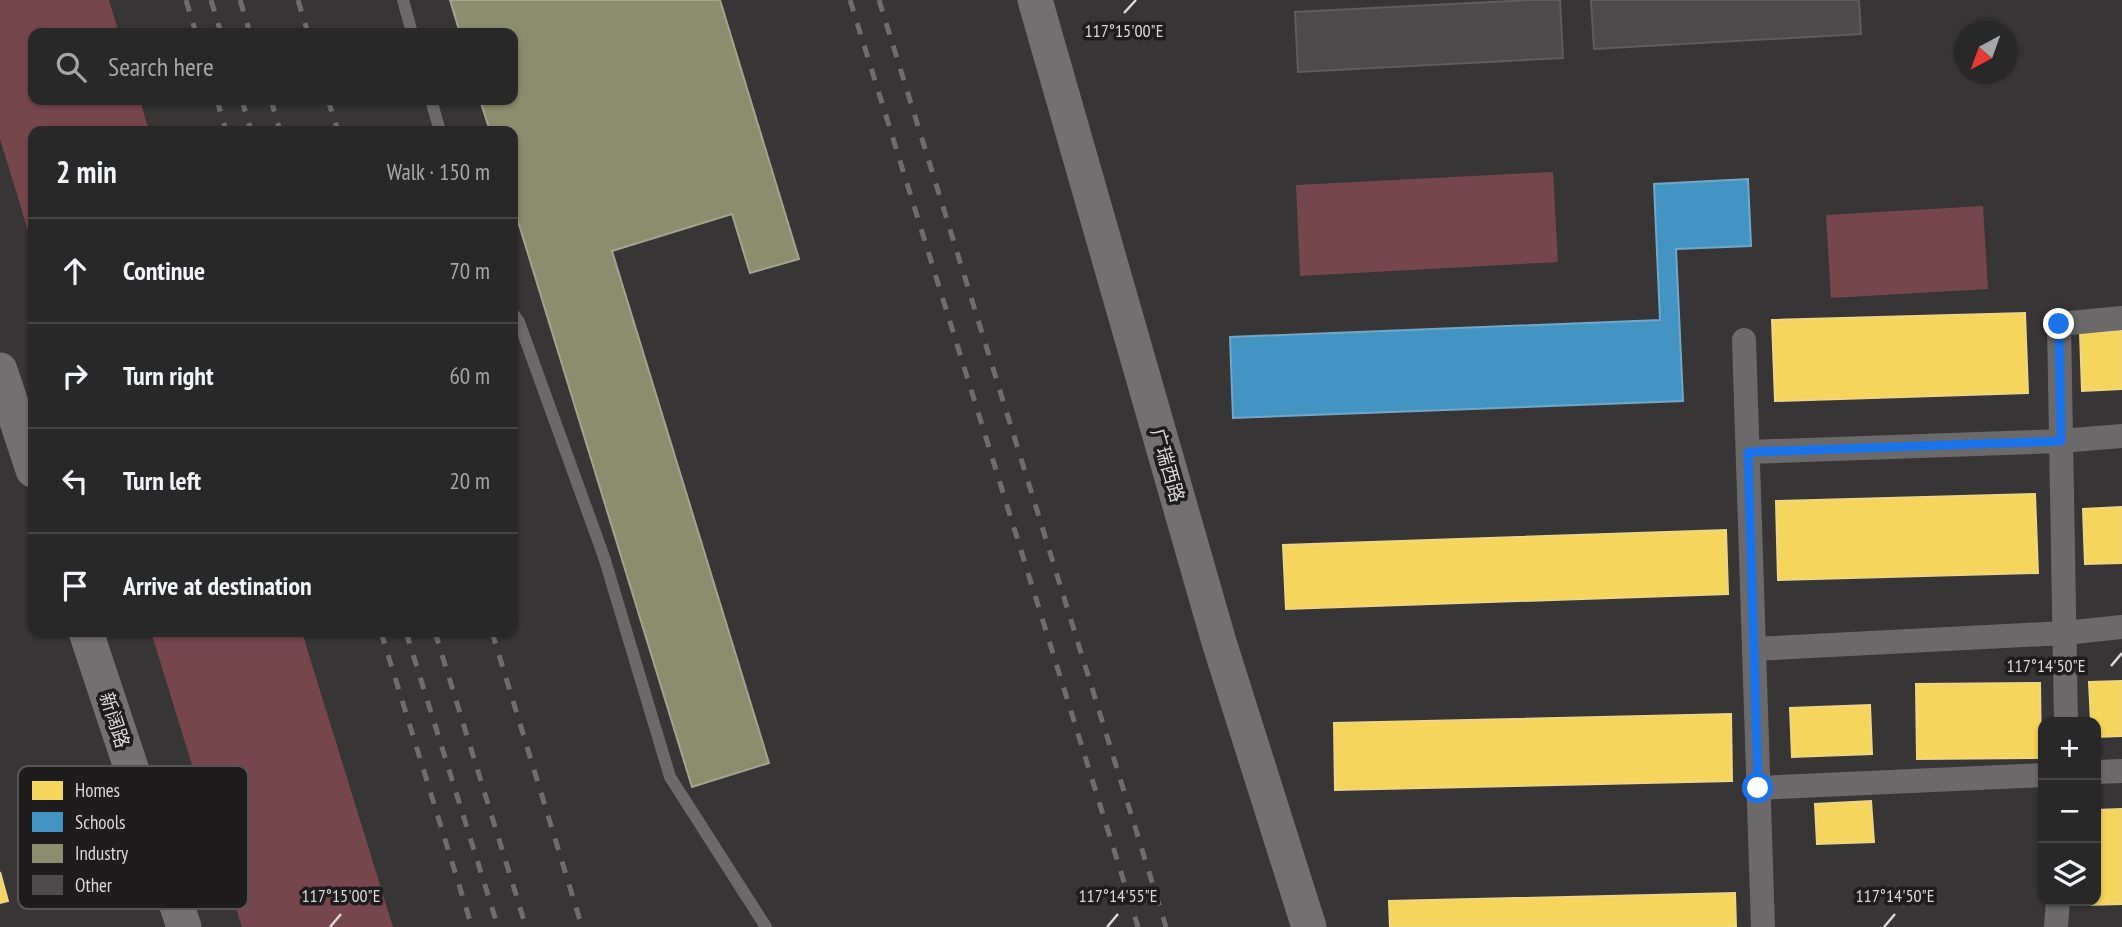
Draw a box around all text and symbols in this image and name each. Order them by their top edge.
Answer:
text: 117°15'00"E [1085,19,1163,42]
north arrow [1954,21,2017,84]
search box [28,28,518,105]
icon: search [52,48,90,86]
text: Search here [108,50,214,83]
text: 2 min [56,152,117,191]
text: Walk · 150 m [387,157,490,186]
icon: ahead [56,252,94,290]
text: Continue [123,254,205,287]
text: 70 m [449,256,490,285]
route end [2043,308,2074,339]
icon: right [56,357,94,395]
text: Turn right [123,359,214,392]
text: 60 m [449,361,490,390]
street label: 广瑞西路 [1146,425,1190,505]
icon: left [56,462,94,500]
text: Turn left [123,464,201,497]
text: 20 m [449,466,490,495]
icon: arrive [56,567,94,605]
text: Arrive at destination [123,569,312,602]
text: 117°14'50"E [2007,654,2085,677]
street label: 新阔路 [95,689,135,751]
map controls [2038,717,2101,906]
button: + [2038,717,2101,780]
legend [18,766,248,909]
route start [1742,772,1773,803]
text: Homes [75,778,120,802]
button: − [2038,780,2101,843]
text: Schools [75,810,126,834]
text: Industry [75,841,129,865]
button: layers [2038,843,2101,906]
text: Other [75,873,113,897]
text: 117°15'00"E [302,884,380,907]
text: 117°14'55"E [1079,884,1157,907]
text: 117°14'50"E [1856,884,1934,907]

